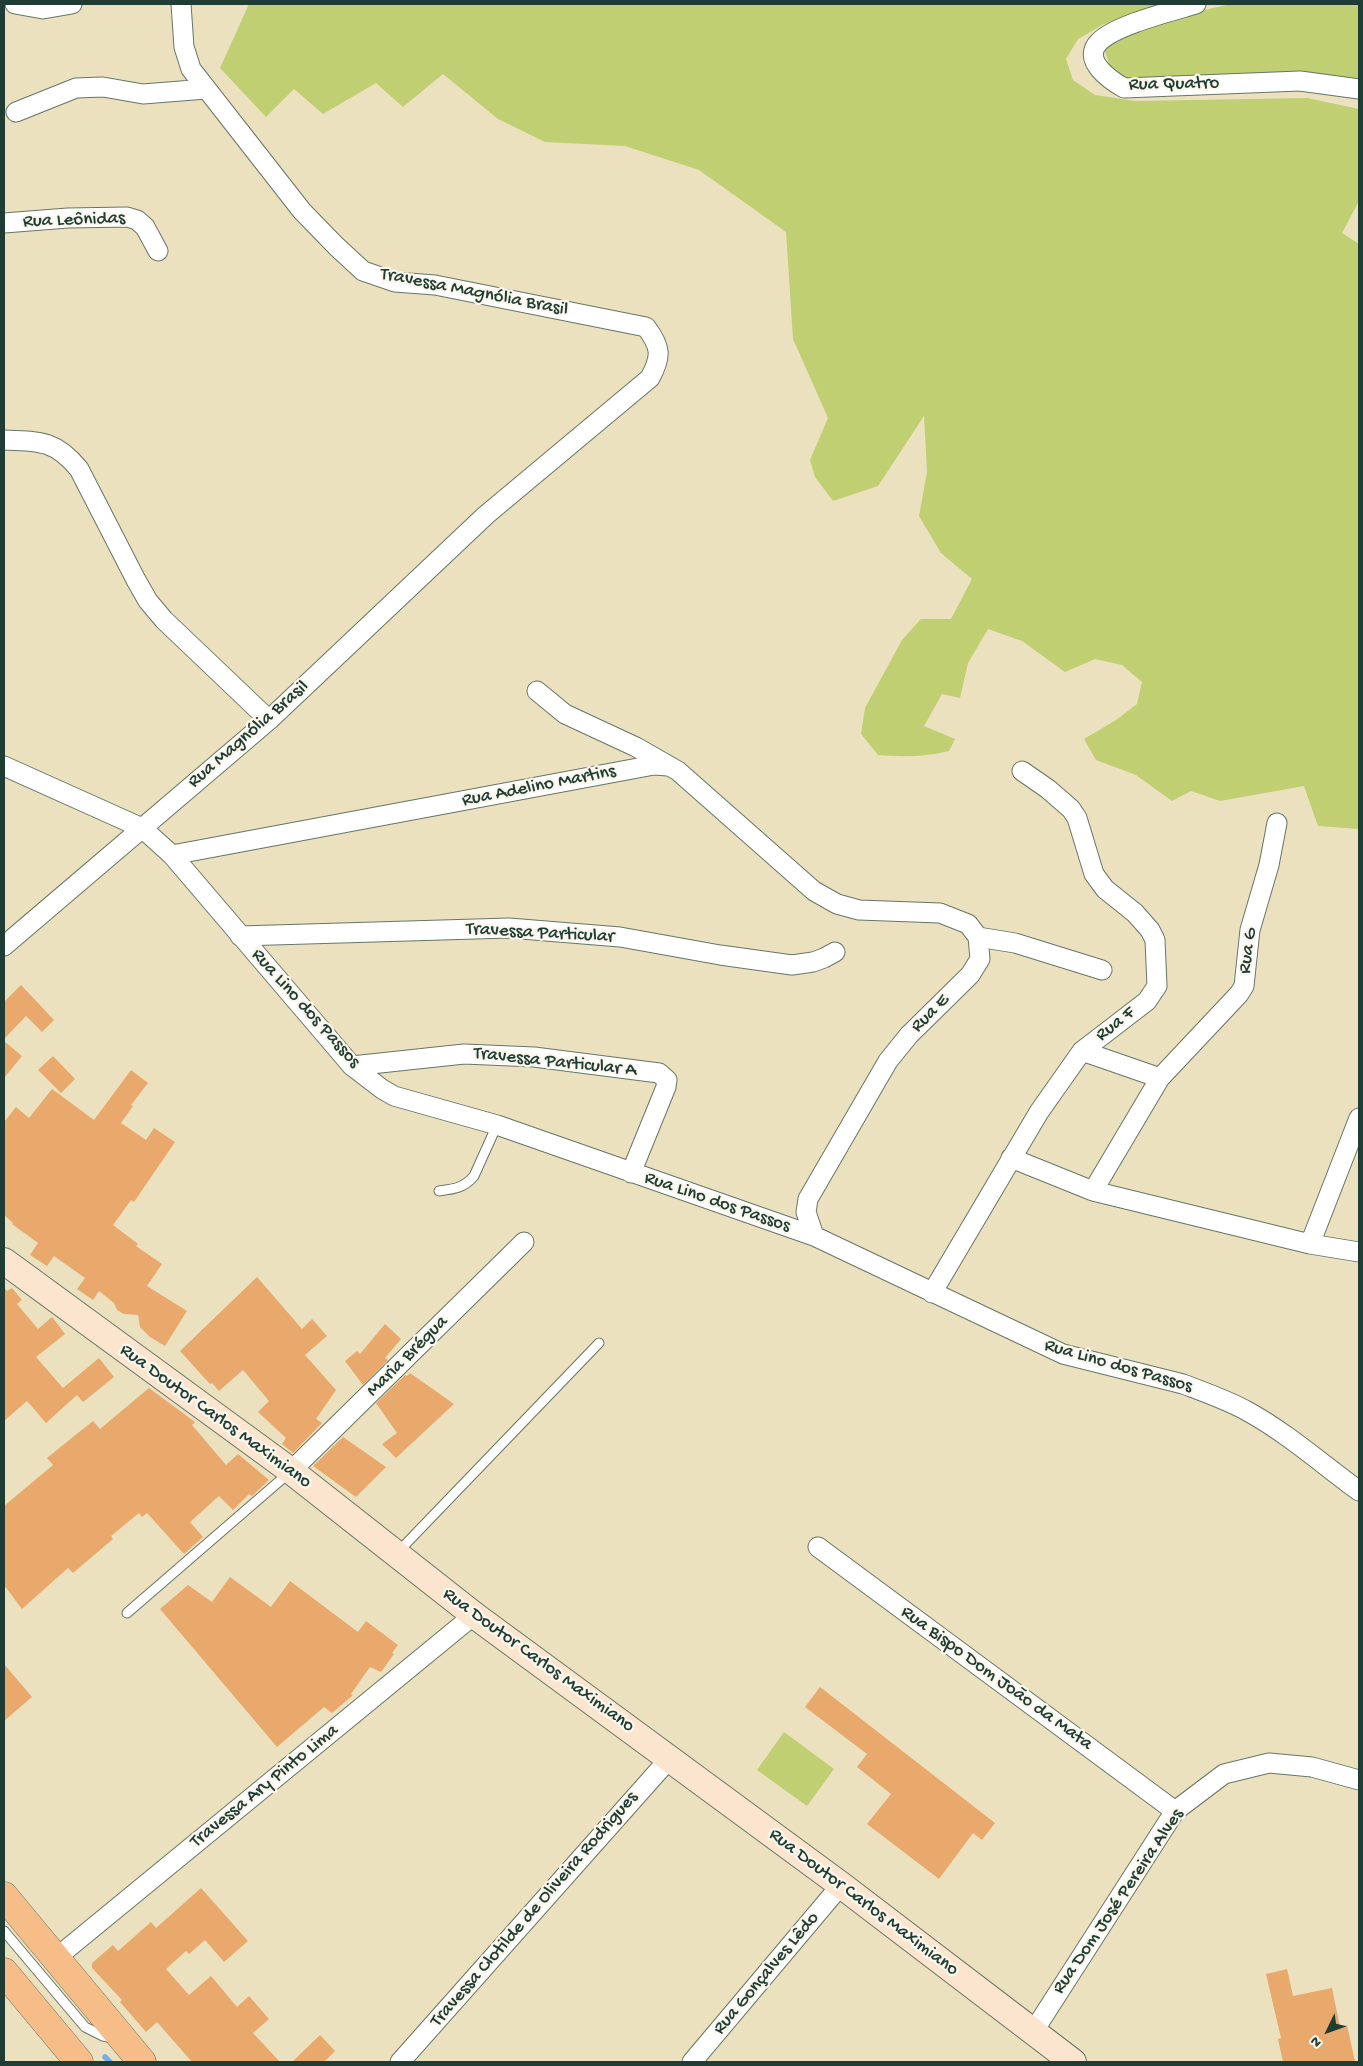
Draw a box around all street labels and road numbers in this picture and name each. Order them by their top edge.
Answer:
street label: Rua Quatro [1129,73,1219,97]
street label: Rua Leônidas [22,208,126,234]
street label: Travessa Magnólia Brasil [378,264,570,322]
street label: Rua Magnólia Brasil [184,676,314,794]
street label: Rua Adelino Martins [460,761,618,813]
street label: Travessa Particular [465,919,615,949]
street label: Rua G [1235,927,1263,975]
street label: Rua Lino dos Passos [245,945,365,1073]
street label: Rua E [907,990,955,1038]
street label: Rua F [1092,1003,1140,1047]
street label: Travessa Particular A [472,1043,638,1083]
street label: Rua Lino dos Passos [641,1167,793,1239]
street label: Maria Brégua [362,1311,454,1403]
street label: Rua Lino dos Passos [1041,1335,1195,1399]
street label: Rua Doutor Carlos Maximiano [114,1340,316,1494]
street label: Rua Doutor Carlos Maximiano [437,1584,639,1738]
street label: Rua Bispo Dom João da Mata [896,1602,1096,1756]
street label: Travessa Ary Pinto Lima [186,1720,344,1854]
street label: Travessa Clotilde de Oliveira Rodrigues [426,1787,644,2033]
street label: Rua Dom José Pereira Alves [1048,1805,1190,1999]
street label: Rua Doutor Carlos Maximiano [764,1824,962,1982]
street label: Rua Gonçalves Lêdo [709,1908,825,2040]

